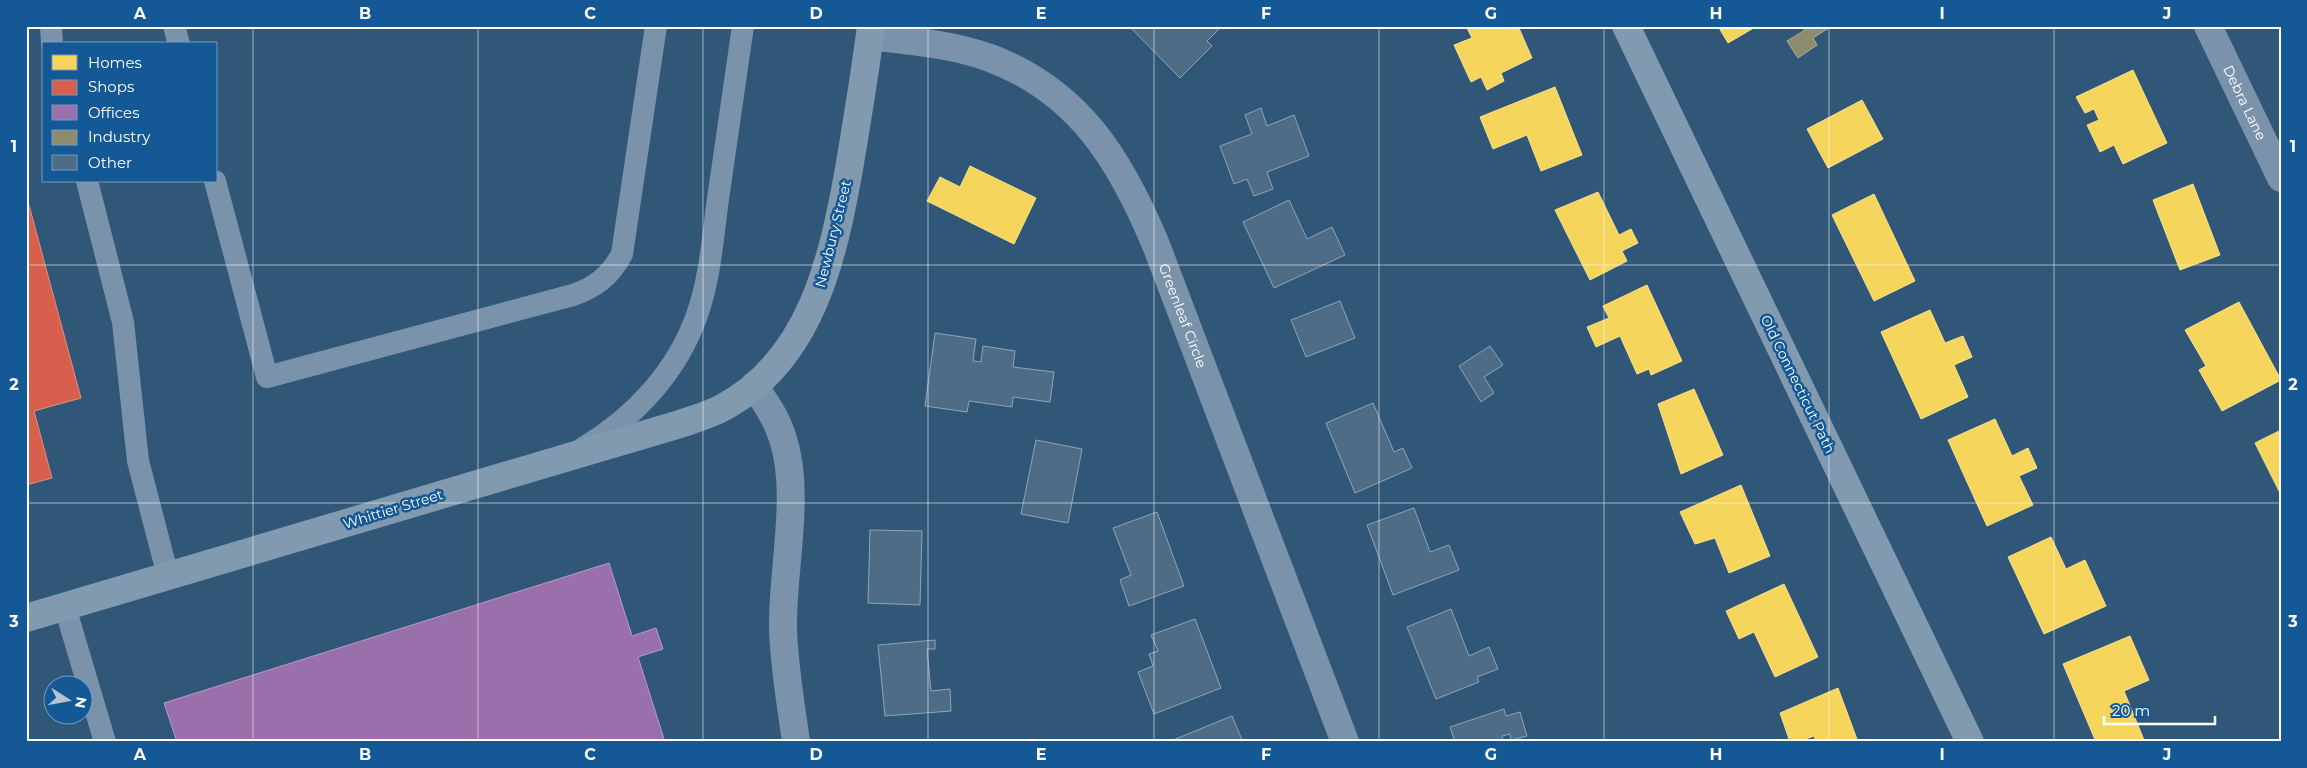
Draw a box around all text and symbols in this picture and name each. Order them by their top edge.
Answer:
text: A [133,4,147,23]
text: B [359,4,371,23]
text: C [584,4,596,23]
text: D [809,4,823,23]
text: E [1036,4,1046,23]
text: F [1261,4,1271,23]
text: G [1485,4,1497,23]
text: H [1710,4,1722,23]
text: I [1939,4,1945,23]
text: J [2162,4,2171,23]
legend [42,42,218,182]
text: Homes [88,53,142,72]
street label: Debra Lane [2219,62,2270,143]
text: Shops [88,77,134,96]
text: Offices [88,103,140,122]
text: Industry [88,127,151,146]
text: 1 [11,137,17,156]
text: 1 [2290,137,2296,156]
text: Other [88,153,132,172]
street label: Newbury Street [811,178,855,290]
street label: Greenleaf Circle [1155,261,1211,371]
street label: Old Connecticut Path [1757,312,1839,456]
text: 2 [9,375,19,394]
text: 2 [2288,375,2298,394]
street label: Whittier Street [341,485,445,533]
text: 3 [8,612,19,631]
text: 3 [2287,612,2298,631]
north arrow [42,676,92,726]
scale bar [2104,693,2216,725]
text: N [71,695,91,710]
text: 20 m [2112,701,2150,720]
text: A [133,745,147,764]
text: B [359,745,371,764]
text: C [584,745,596,764]
text: D [809,745,823,764]
text: E [1036,745,1046,764]
text: F [1261,745,1271,764]
text: G [1485,745,1497,764]
text: H [1710,745,1722,764]
text: I [1939,745,1945,764]
text: J [2162,745,2171,764]

